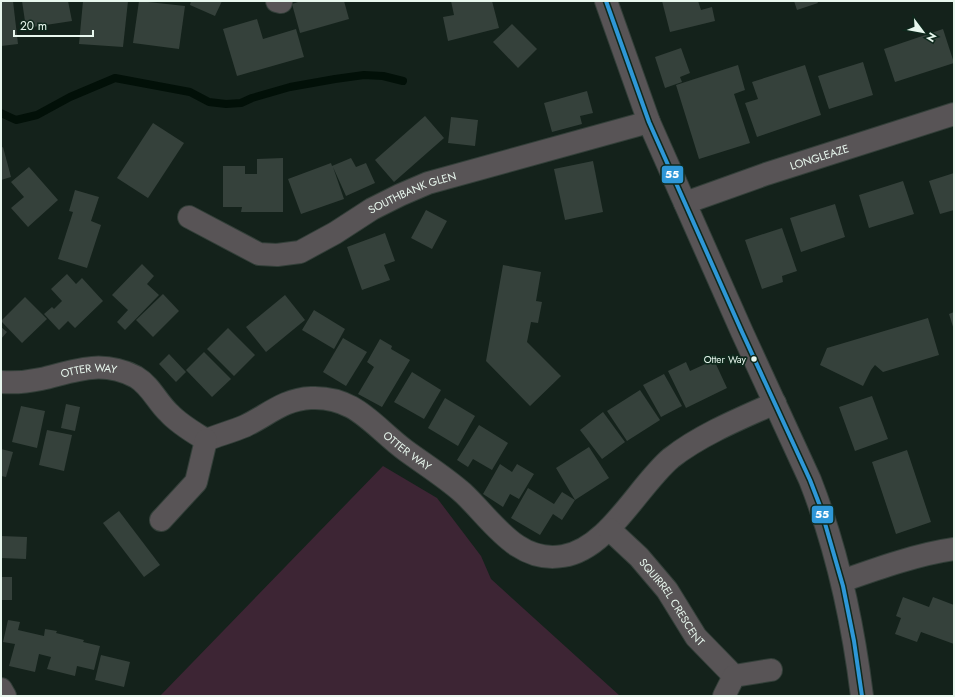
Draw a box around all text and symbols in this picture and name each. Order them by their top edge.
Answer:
scale bar [14,12,93,38]
north arrow [903,12,943,52]
text: 20 m [20,17,47,35]
text: N [922,29,941,45]
street label: LONGLEAZE [788,140,851,174]
line badge: 55 [661,165,684,184]
text: 55 [665,166,679,182]
street label: SOUTHBANK GLEN [365,168,458,218]
place label: Otter Way [704,352,747,367]
marker: Otter Way [749,354,759,364]
street label: OTTER WAY [59,360,119,382]
street label: OTTER WAY [380,427,435,475]
line badge: 55 [811,505,834,524]
text: 55 [815,506,829,522]
street label: SQUIRREL CRESCENT [635,555,708,649]

